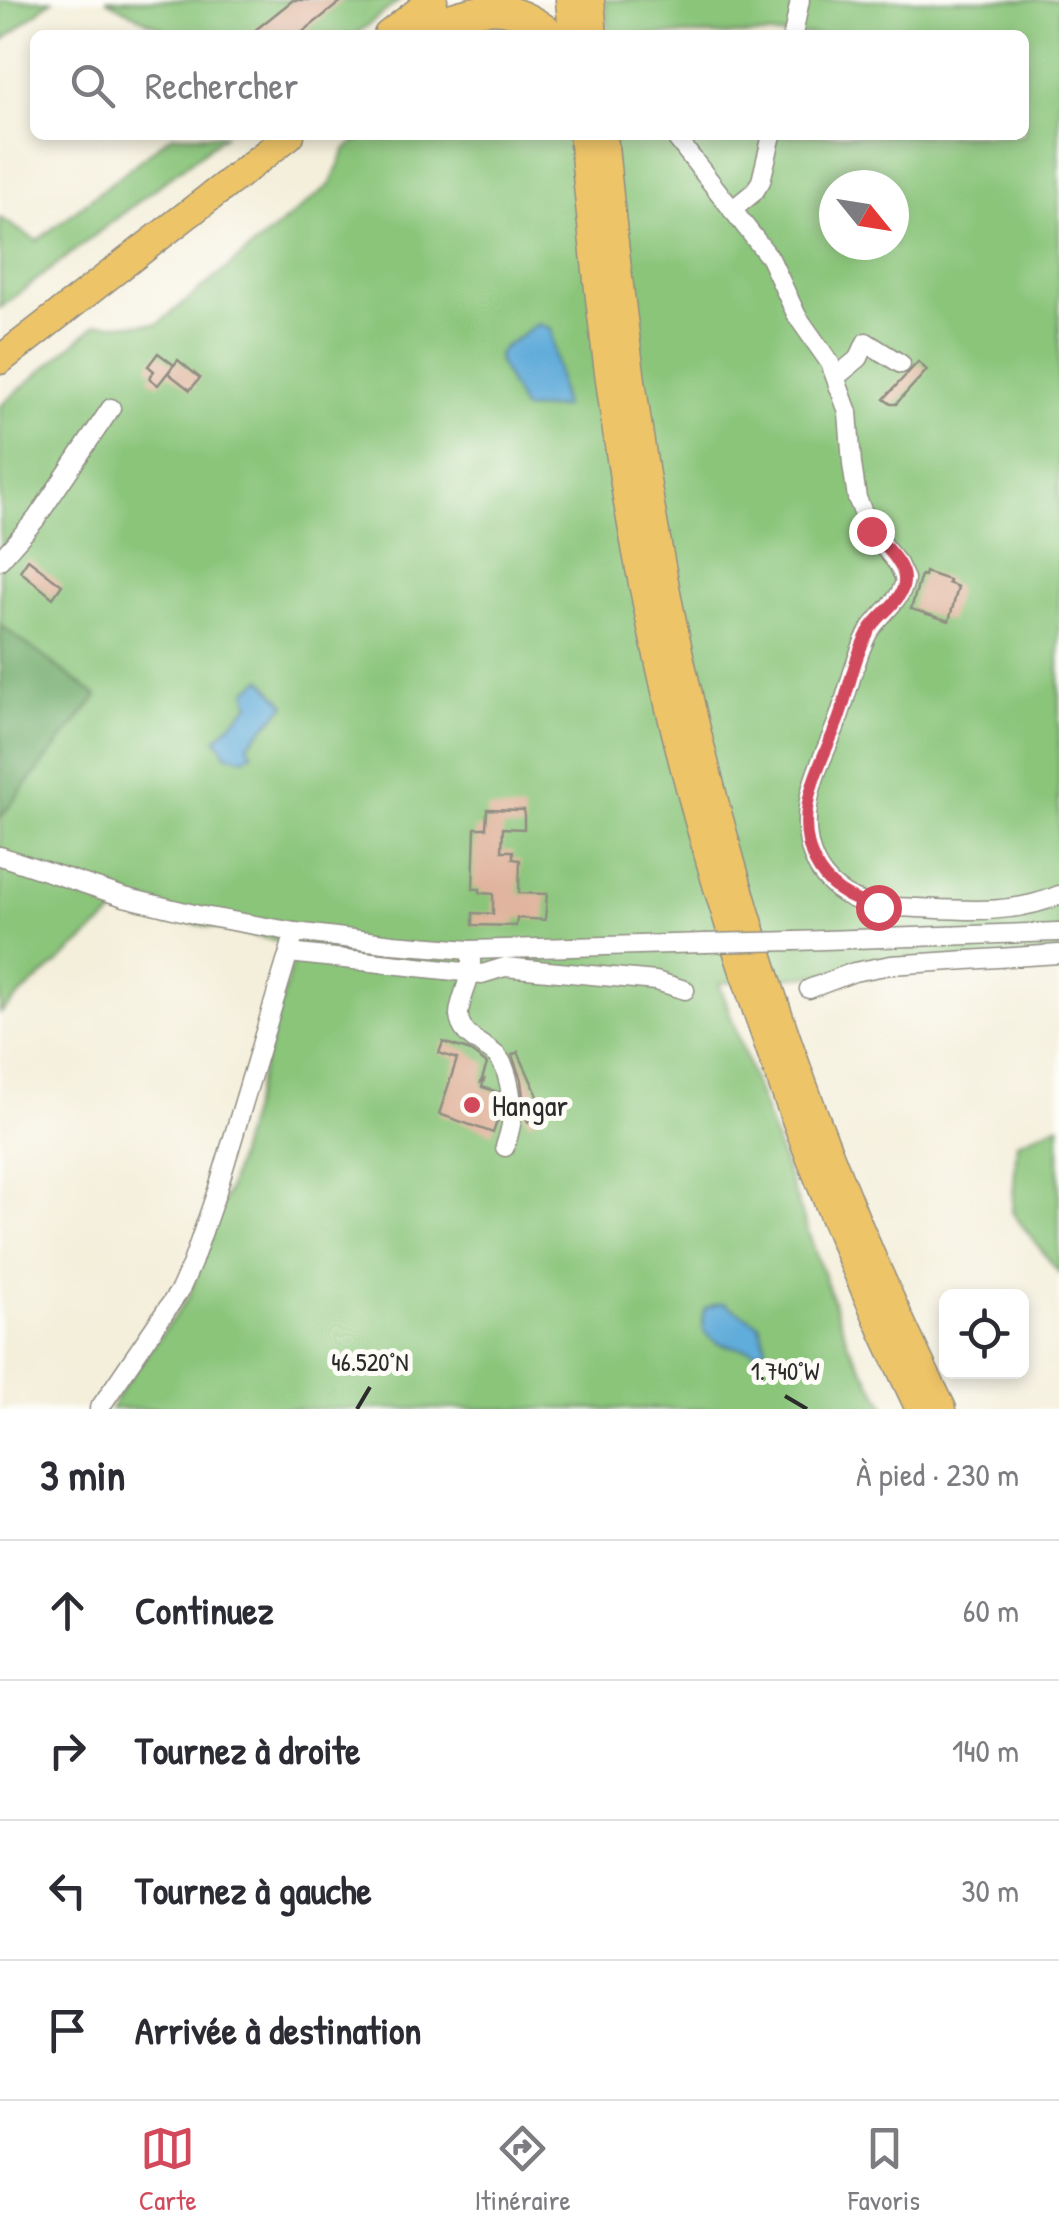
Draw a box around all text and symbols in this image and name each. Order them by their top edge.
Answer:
search box [30,30,1029,140]
icon: search [65,58,120,113]
text: Rechercher [145,59,298,111]
north arrow [819,170,909,260]
route end [849,509,895,555]
route start [856,885,902,931]
place label: Hangar [492,1085,568,1125]
marker: Hangar [461,1094,483,1116]
map controls [939,1289,1029,1379]
button: locate [939,1289,1029,1379]
text: 46.520°N [331,1345,409,1379]
text: 1.740°W [751,1354,820,1388]
text: 3 min [40,1446,125,1503]
text: À pied · 230 m [856,1453,1019,1496]
icon: ahead [40,1583,95,1638]
text: Continuez [135,1584,274,1636]
text: 60 m [963,1589,1019,1632]
icon: right [40,1723,95,1778]
text: Tournez à droite [135,1724,360,1776]
text: 140 m [952,1729,1019,1772]
icon: left [40,1863,95,1918]
text: Tournez à gauche [135,1864,372,1916]
text: 30 m [961,1869,1019,1912]
icon: arrive [40,2003,95,2058]
text: Arrivée à destination [135,2004,421,2056]
tab: Carte [139,2121,197,2219]
tab: Itinéraire [474,2121,571,2219]
tab: Favoris [848,2121,920,2219]

